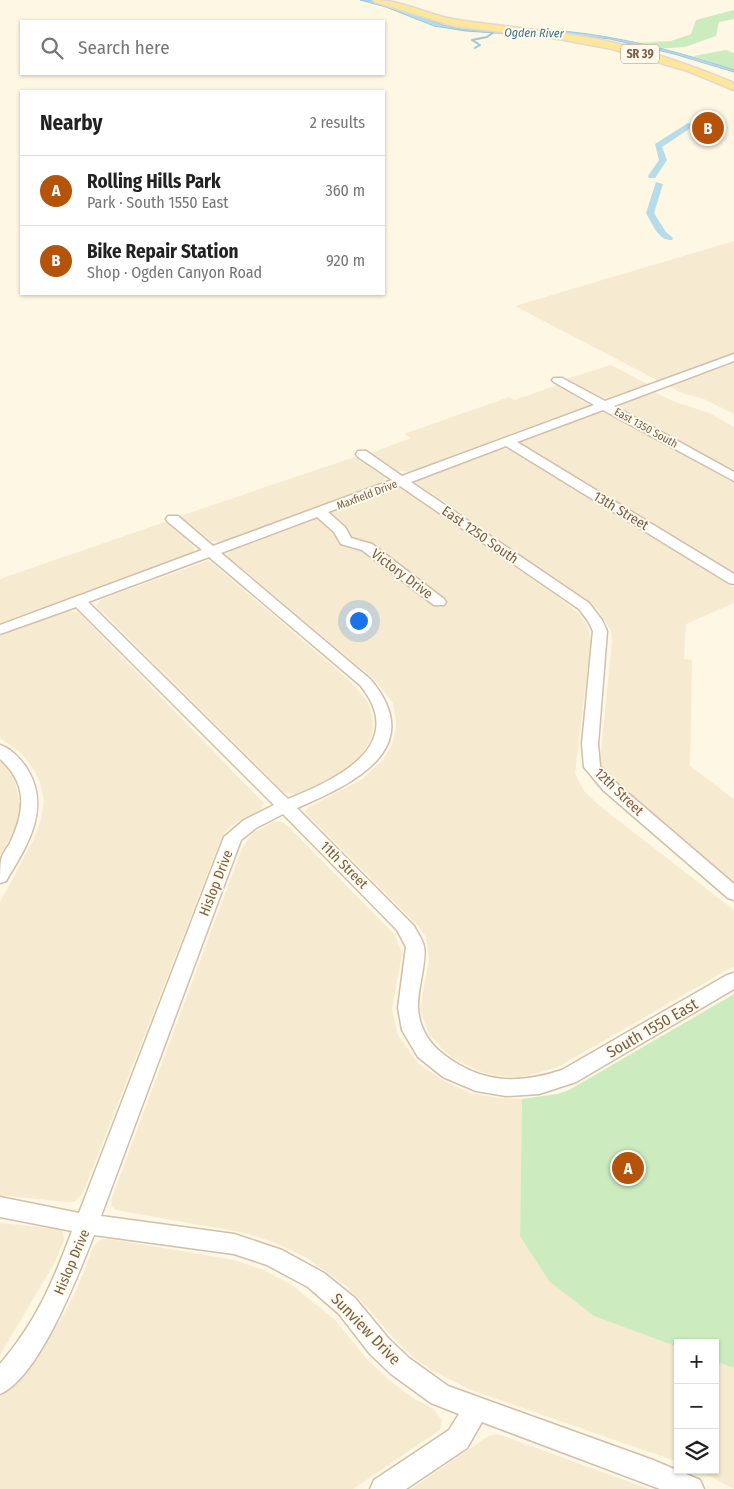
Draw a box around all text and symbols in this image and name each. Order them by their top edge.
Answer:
search box [20,20,385,75]
water label: Ogden River [504,25,565,41]
icon: search [38,34,66,62]
text: Search here [78,36,170,59]
road number: SR 39 [621,44,659,64]
pin: B [692,109,724,147]
text: Nearby [40,110,102,136]
text: 2 results [310,113,365,132]
text: Rolling Hills Park [87,170,221,193]
text: A [52,181,60,200]
text: 360 m [325,181,365,200]
text: Park · South 1550 East [87,193,229,212]
text: Bike Repair Station [87,240,239,263]
text: B [52,251,60,270]
text: 920 m [326,251,365,270]
text: Shop · Ogden Canyon Road [87,263,262,282]
street label: East 1350 South [612,405,680,451]
street label: Maxfield Drive [335,477,399,513]
street label: 13th Street [590,488,652,534]
street label: East 1250 South [439,502,521,568]
street label: Victory Drive [368,545,436,603]
your location [346,608,372,634]
street label: 12th Street [591,765,647,820]
street label: 11th Street [317,838,372,893]
street label: Hislop Drive [196,848,236,918]
street label: South 1550 East [603,994,702,1062]
pin: A [612,1149,644,1187]
street label: Hislop Drive [51,1227,93,1297]
street label: Sunview Drive [327,1289,405,1369]
map controls [674,1339,719,1474]
button: + [674,1339,719,1384]
button: − [674,1384,719,1429]
button: layers [674,1429,719,1474]

